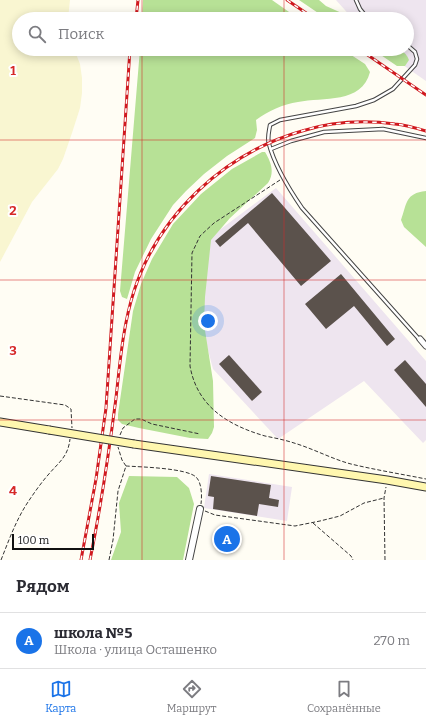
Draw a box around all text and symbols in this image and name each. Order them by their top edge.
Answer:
search box [12,12,414,56]
icon: search [26,23,48,45]
text: Поиск [58,25,104,43]
text: 1 [10,63,16,78]
text: 2 [9,203,17,218]
your location [198,311,218,331]
text: 3 [9,343,17,358]
text: 4 [9,483,17,498]
pin: A [214,524,240,554]
scale bar [12,532,94,551]
text: 100 m [18,534,49,547]
text: Рядом [16,576,69,597]
text: школа №5 [54,624,132,642]
text: A [24,633,34,648]
text: 270 m [373,633,410,648]
text: Школа · улица Осташенко [54,642,217,657]
tab: Карта [45,678,76,715]
tab: Маршрут [167,678,216,715]
tab: Сохранённые [307,678,381,715]

